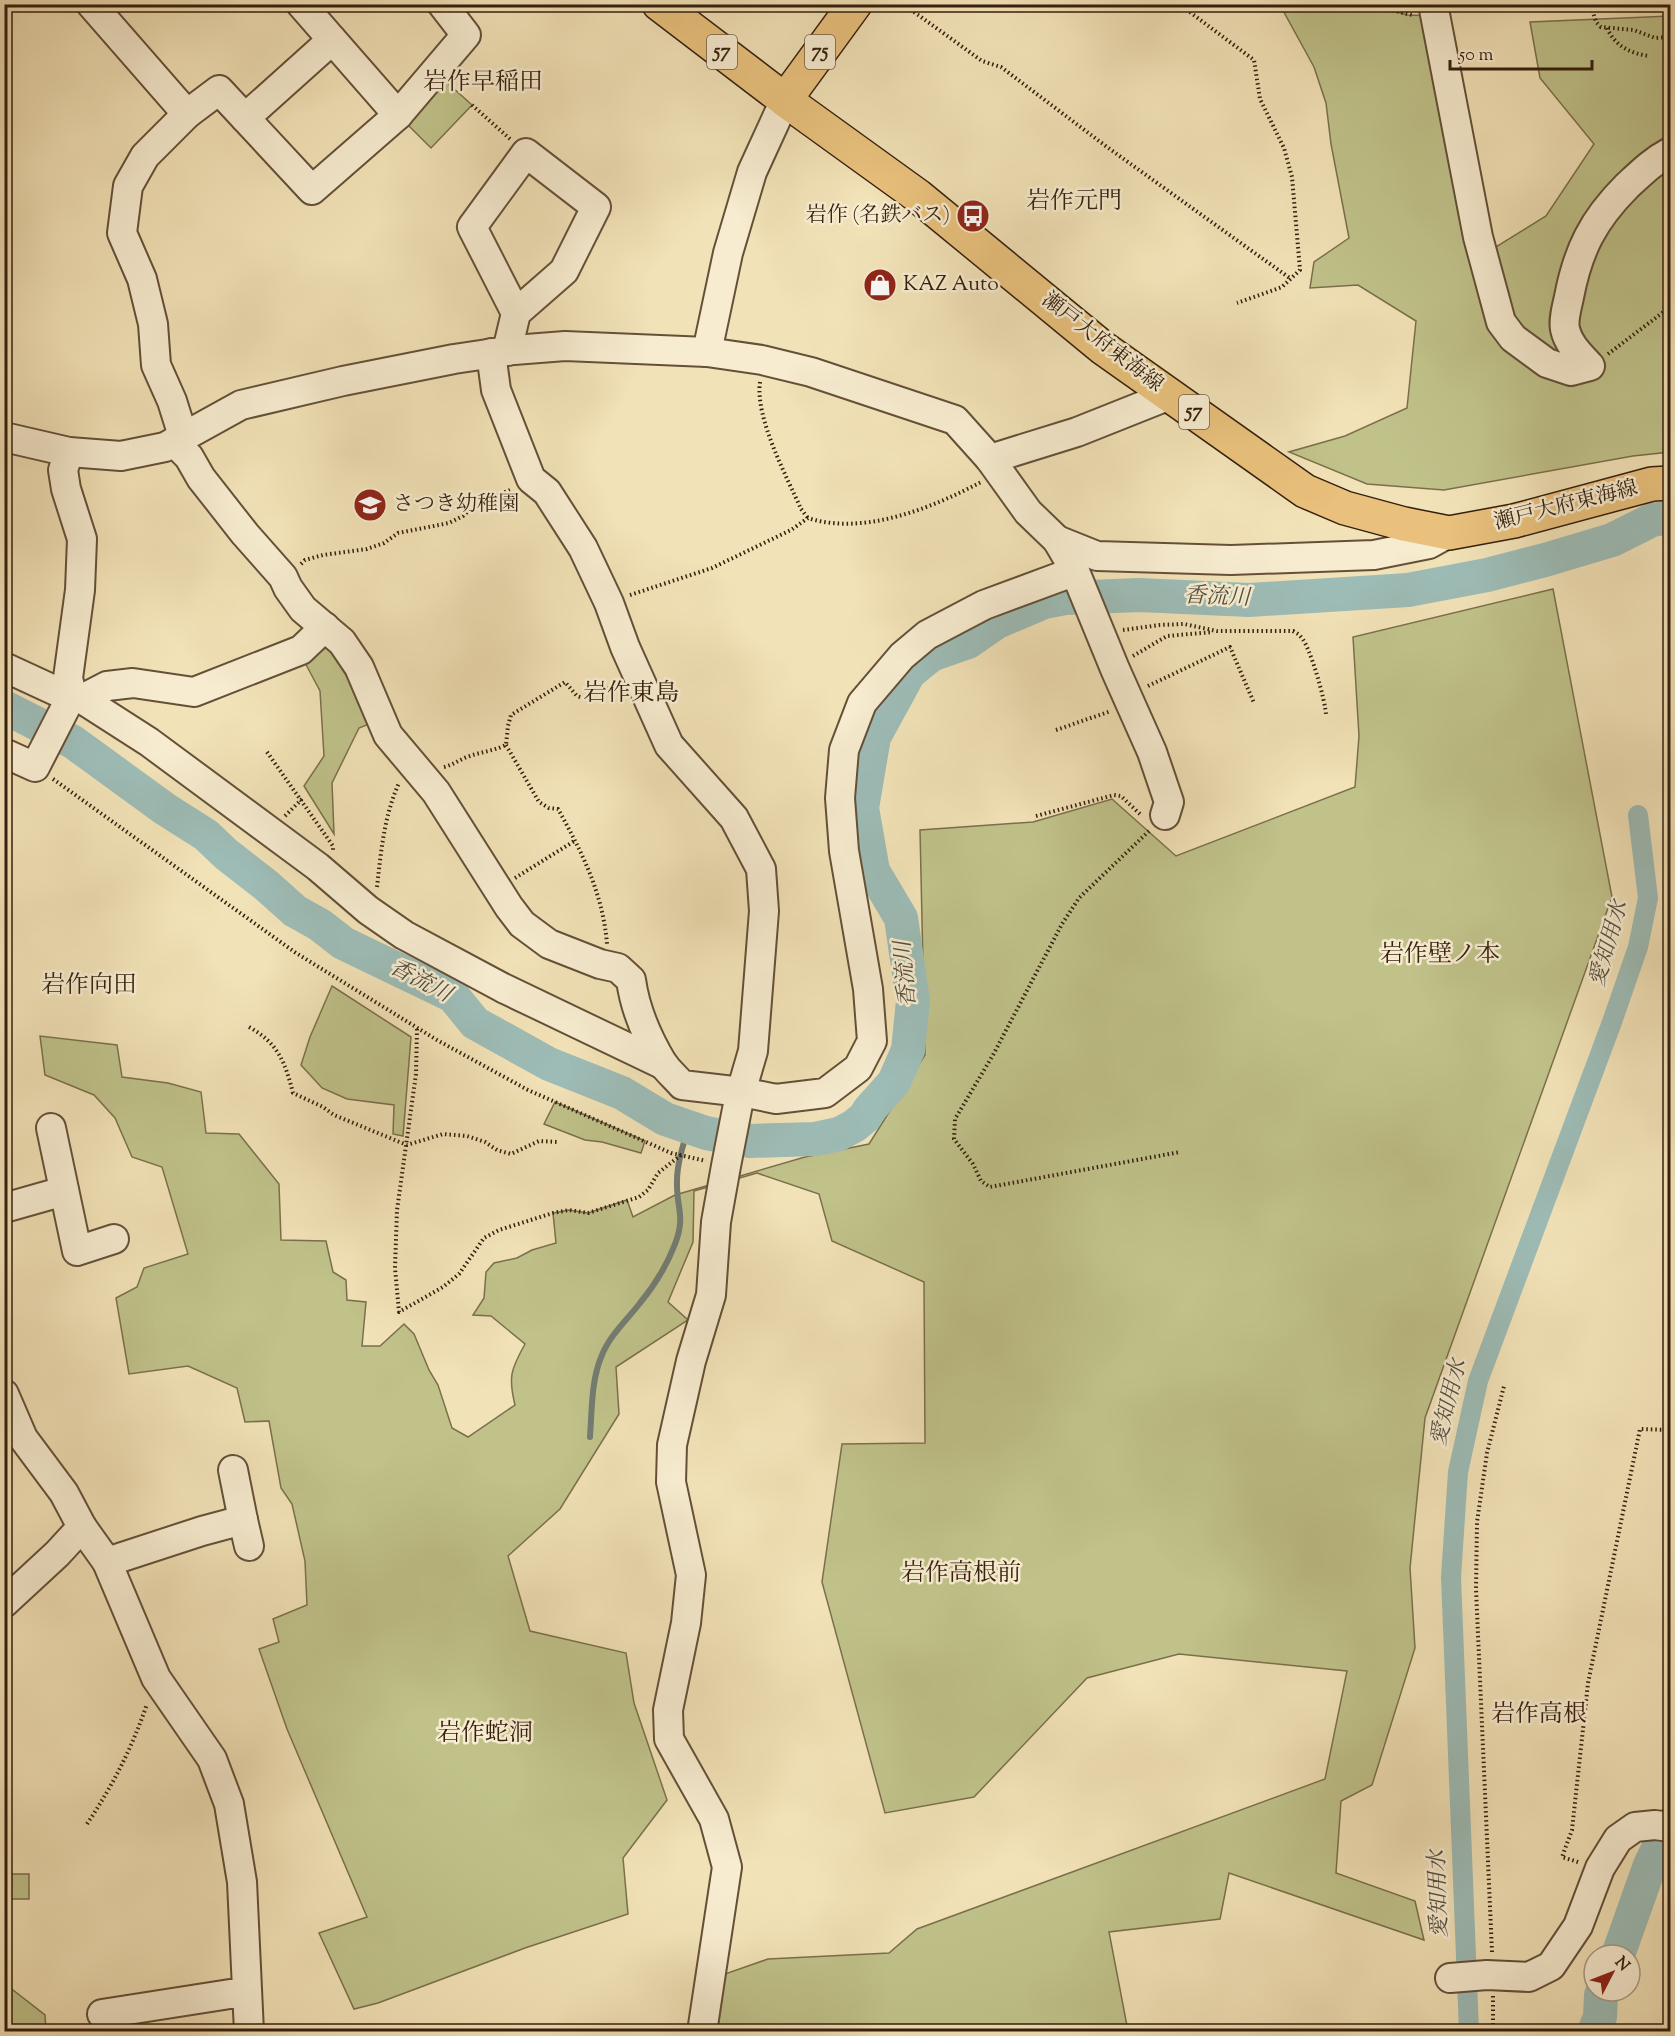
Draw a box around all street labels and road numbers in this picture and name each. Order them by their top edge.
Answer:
road number: 57 [707,35,737,69]
road number: 75 [805,35,835,69]
street label: 瀬戸大府東海線 [1035,286,1169,400]
road number: 57 [1179,395,1209,429]
street label: 瀬戸大府東海線 [1491,474,1641,538]

